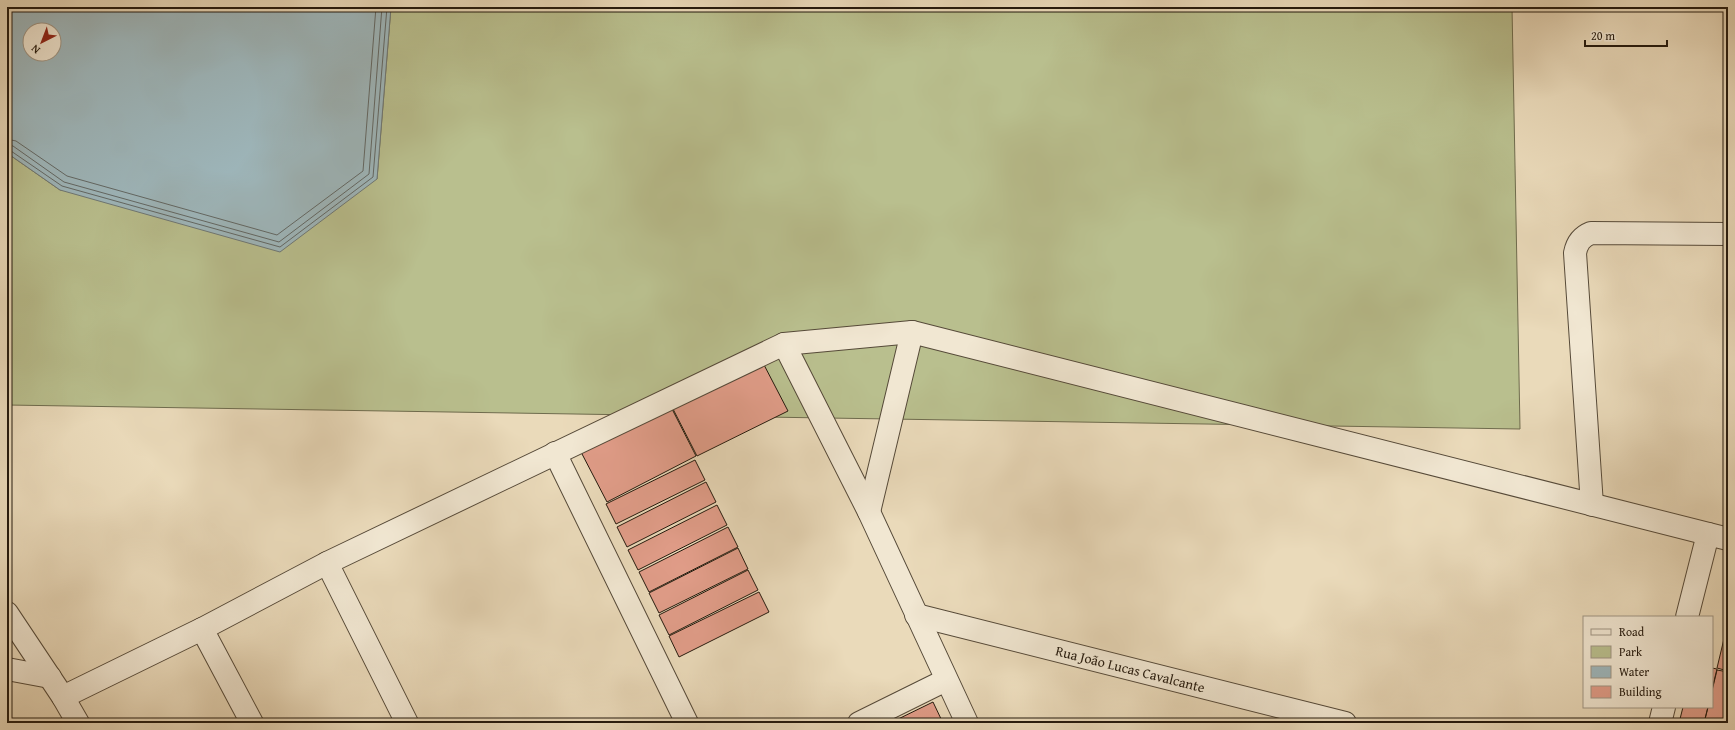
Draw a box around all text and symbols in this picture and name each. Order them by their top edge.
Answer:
north arrow [22,22,62,62]
scale bar [1585,22,1667,48]
text: 20 m [1591,27,1615,44]
text: N [27,41,43,58]
legend [1583,616,1713,708]
text: Road [1619,623,1645,640]
street label: Rua João Lucas Cavalcante [1054,641,1207,697]
text: Park [1619,643,1643,660]
text: Water [1619,663,1649,680]
text: Building [1619,683,1662,700]

